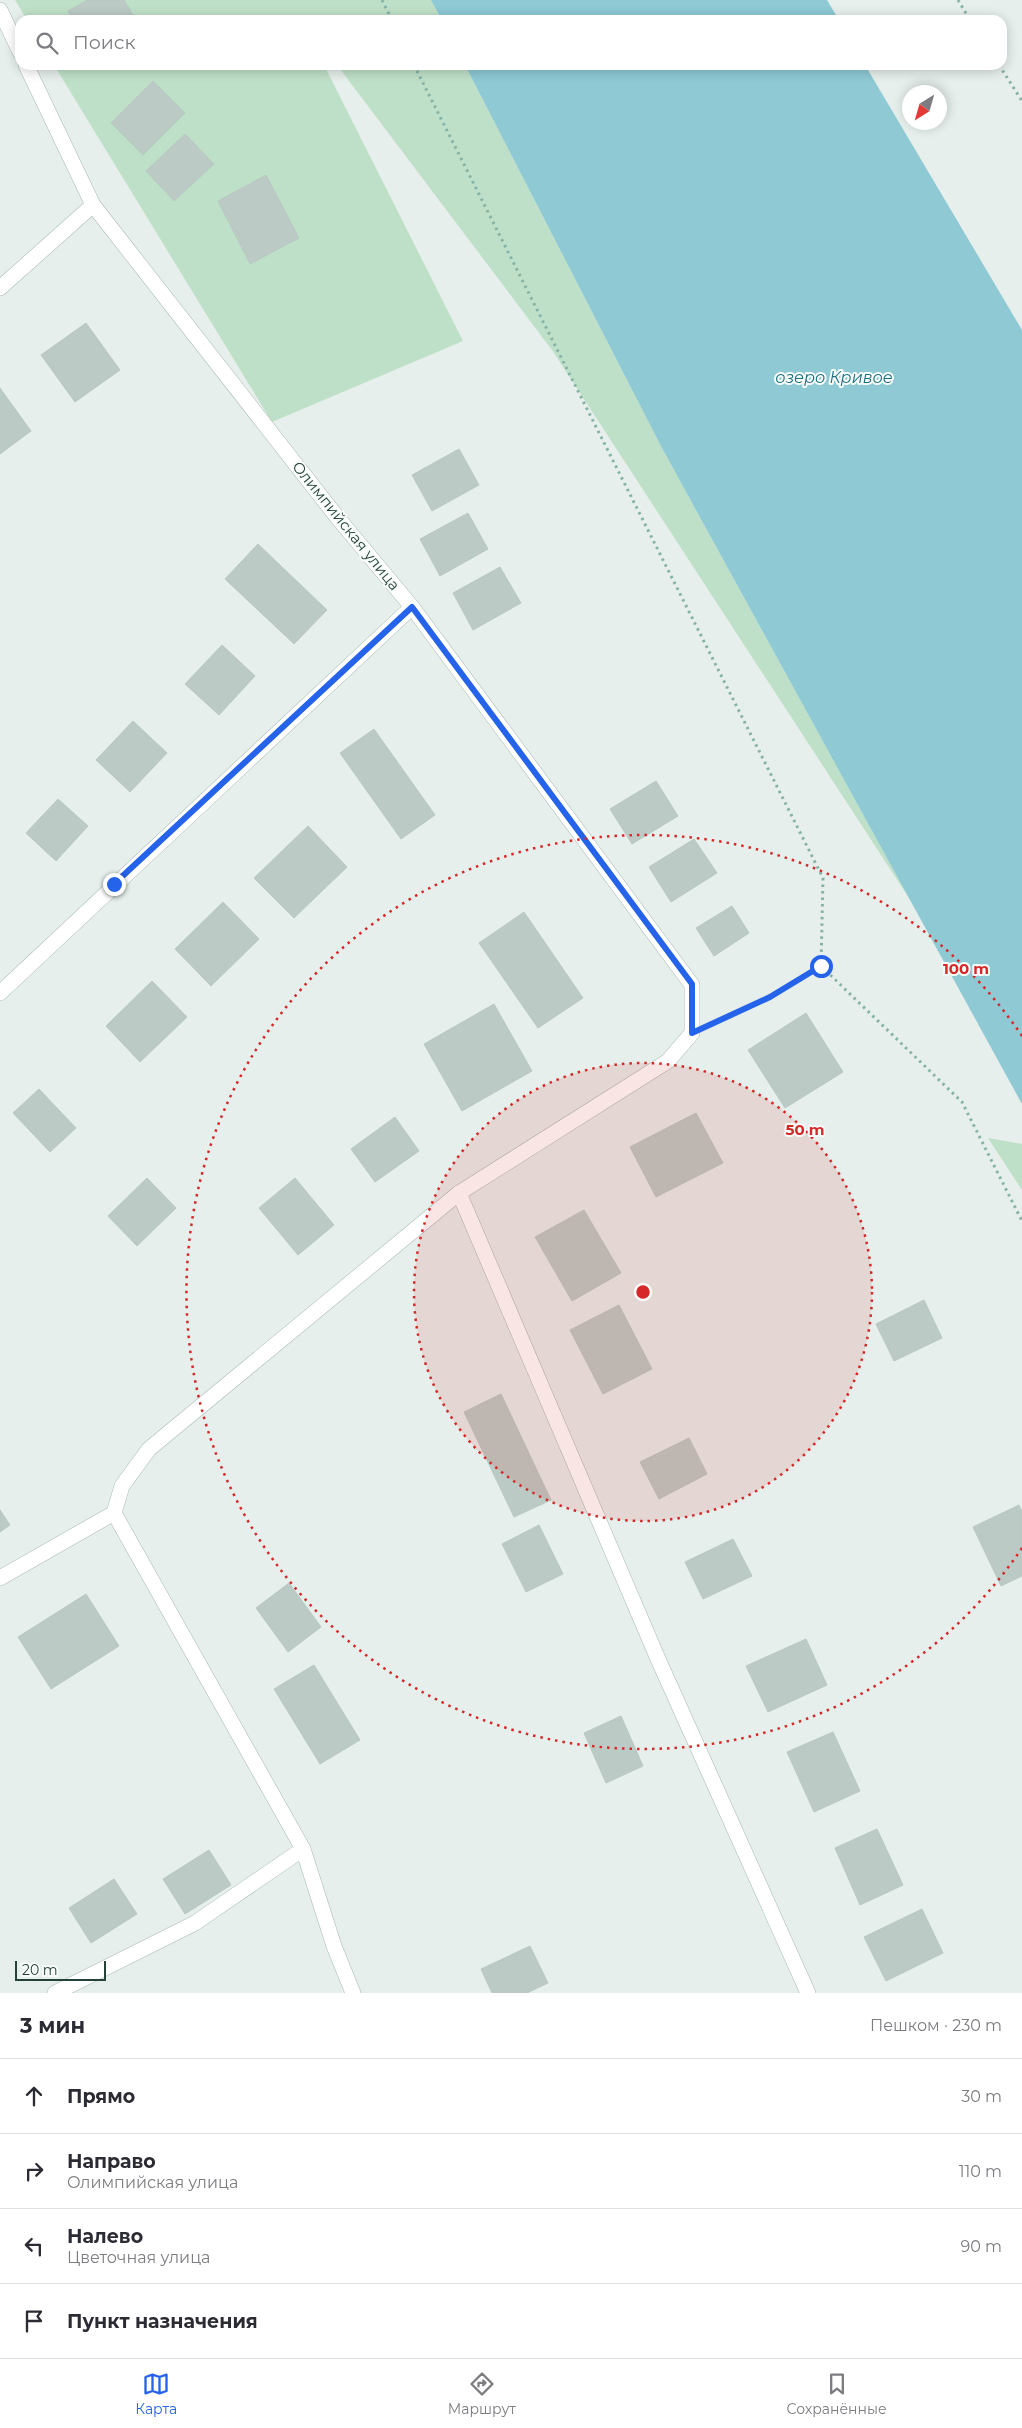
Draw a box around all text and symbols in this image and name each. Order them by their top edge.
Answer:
search box [15,15,1007,70]
icon: search [33,29,61,57]
text: Поиск [73,31,136,54]
north arrow [902,85,947,130]
water label: озеро Кривое [775,368,893,387]
street label: Олимпийская улица [288,457,404,594]
route end [103,873,126,896]
route start [810,955,833,978]
text: 100 m [943,959,989,978]
text: 50 m [785,1120,825,1139]
centre of rings [634,1283,652,1301]
scale bar [15,1958,106,1981]
text: 20 m [22,1961,58,1979]
text: 3 мин [20,2013,85,2038]
text: Пешком · 230 m [870,2016,1002,2035]
icon: ahead [20,2082,48,2110]
text: Прямо [67,2085,135,2108]
text: 30 m [961,2087,1002,2106]
text: Направо [67,2150,156,2173]
icon: right [20,2157,48,2185]
text: 110 m [959,2162,1002,2181]
text: Олимпийская улица [67,2173,238,2192]
text: Налево [67,2225,143,2248]
icon: left [20,2232,48,2260]
text: 90 m [960,2237,1002,2256]
text: Цветочная улица [67,2248,210,2267]
icon: arrive [20,2307,48,2335]
text: Пункт назначения [67,2310,258,2333]
tab: Карта [135,2370,177,2418]
tab: Маршрут [448,2370,516,2418]
tab: Сохранённые [787,2370,887,2418]

